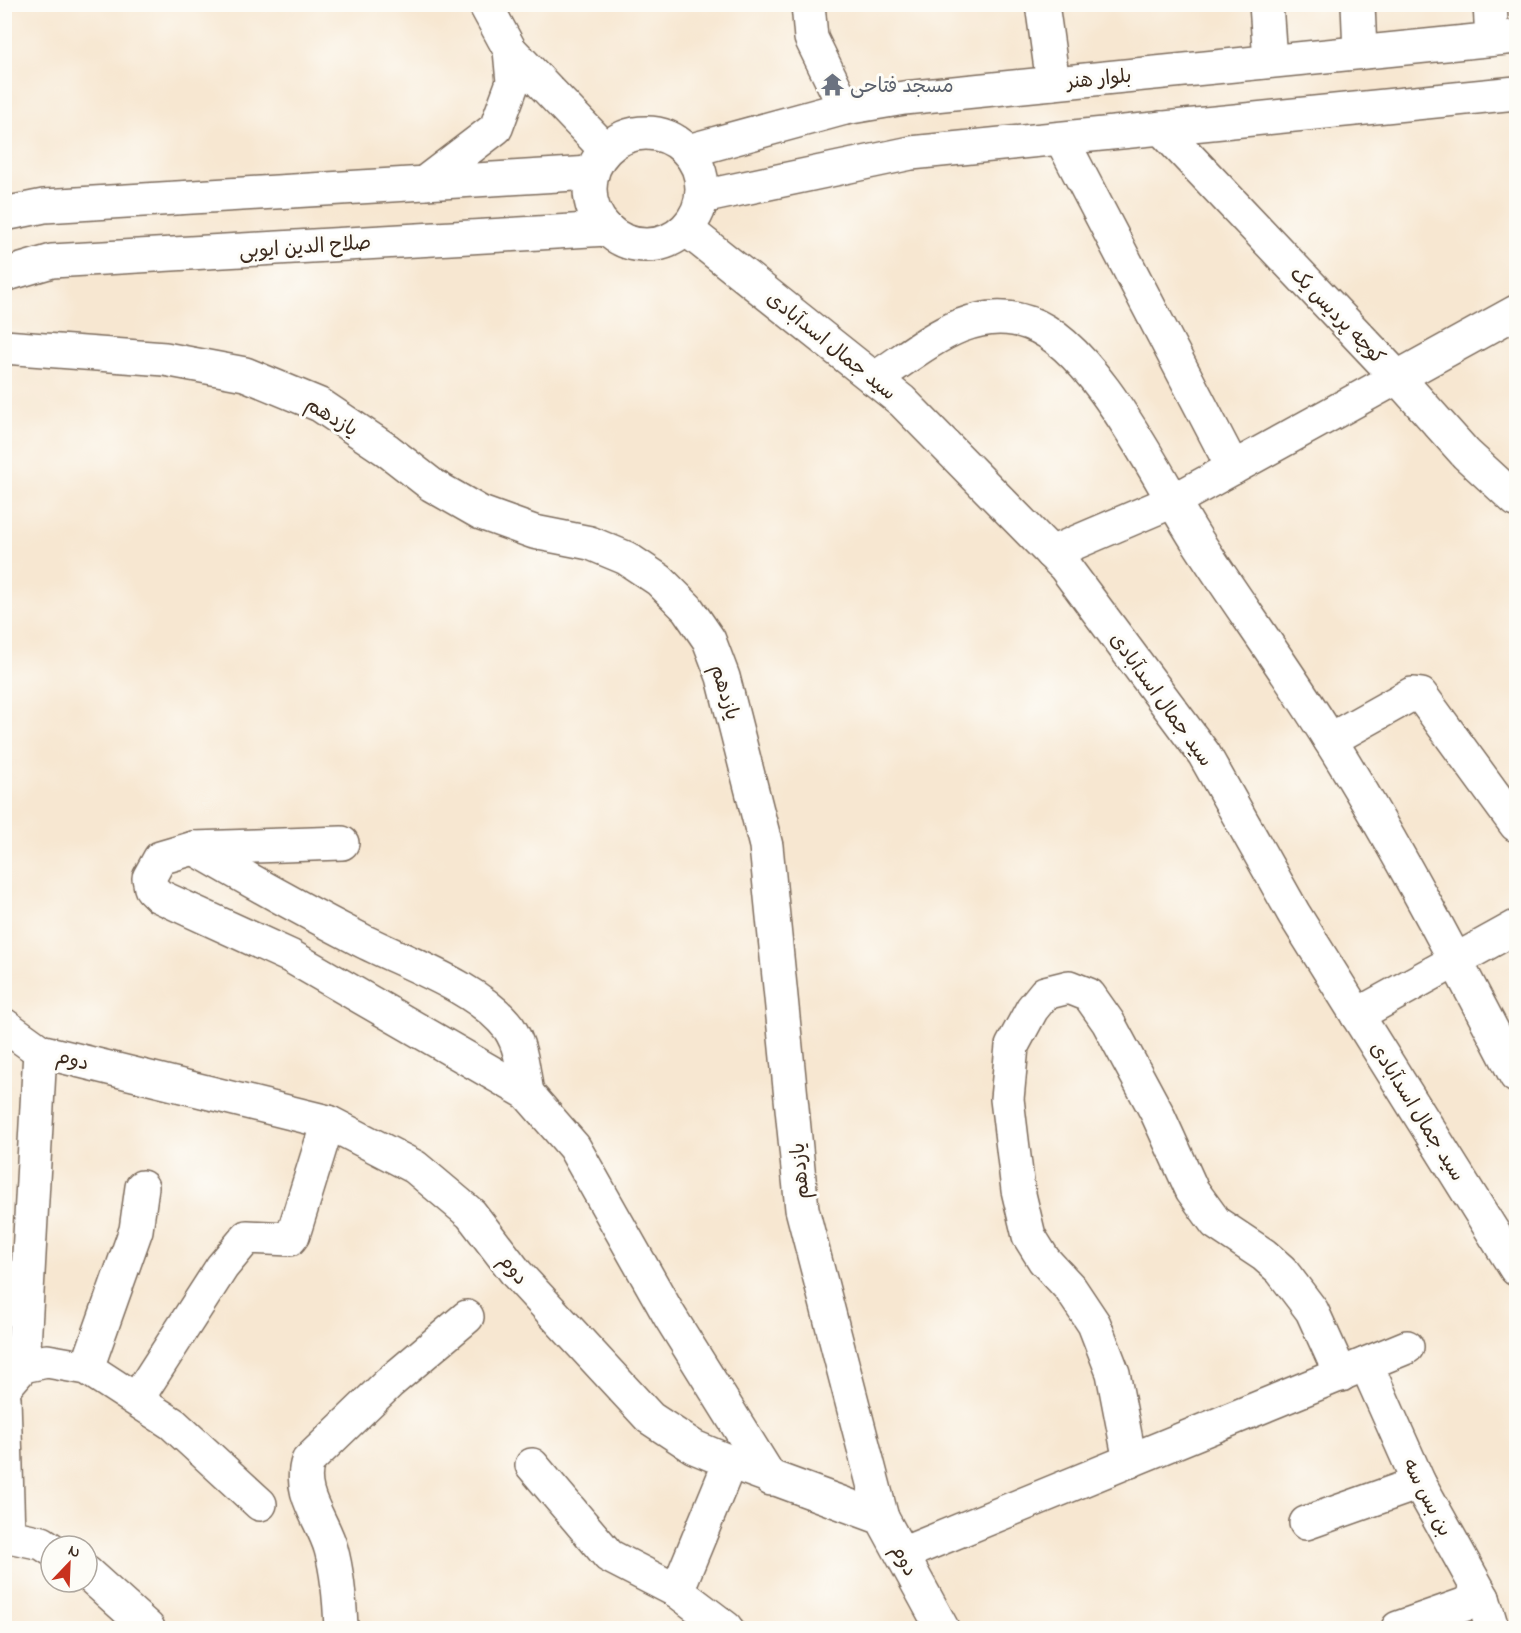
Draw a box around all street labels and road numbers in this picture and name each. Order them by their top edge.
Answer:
street label: بلوار هنر [1063,63,1133,99]
street label: صلاح الدین ایوبی [238,229,372,268]
street label: کوچه پردیس یک [1282,261,1391,372]
street label: سید جمال اسدآبادی [759,285,902,408]
street label: یازدهم [299,391,362,445]
street label: سید جمال اسدآبادی [1101,627,1219,774]
street label: یازدهم [701,661,746,724]
street label: سید جمال اسدآبادی [1361,1037,1470,1188]
street label: دوم [53,1043,92,1079]
street label: یازدهم [785,1141,818,1200]
street label: دوم [491,1249,534,1292]
street label: بن بس سه [1394,1454,1458,1542]
street label: دوم [882,1540,923,1582]

